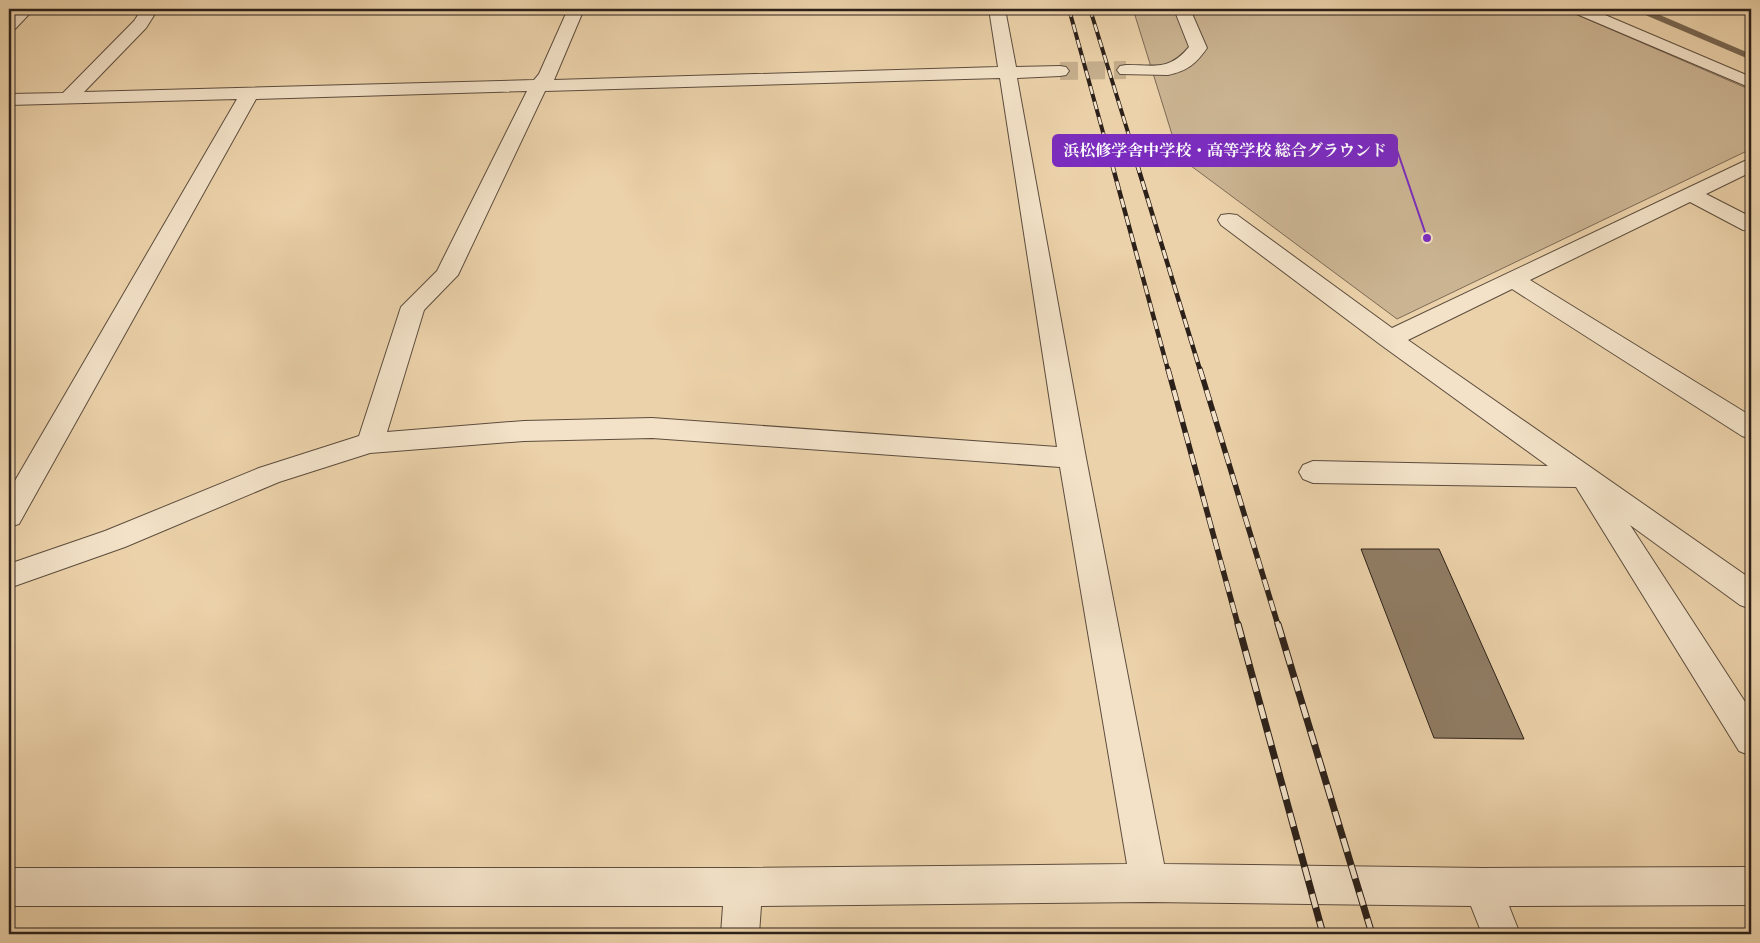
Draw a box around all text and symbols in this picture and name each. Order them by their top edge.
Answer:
callout: 浜松修学舎中学校・高等学校 総合グラウンド [1053,135,1397,166]
text: 浜松修学舎中学校・高等学校 総合グラウンド [1063,138,1387,162]

